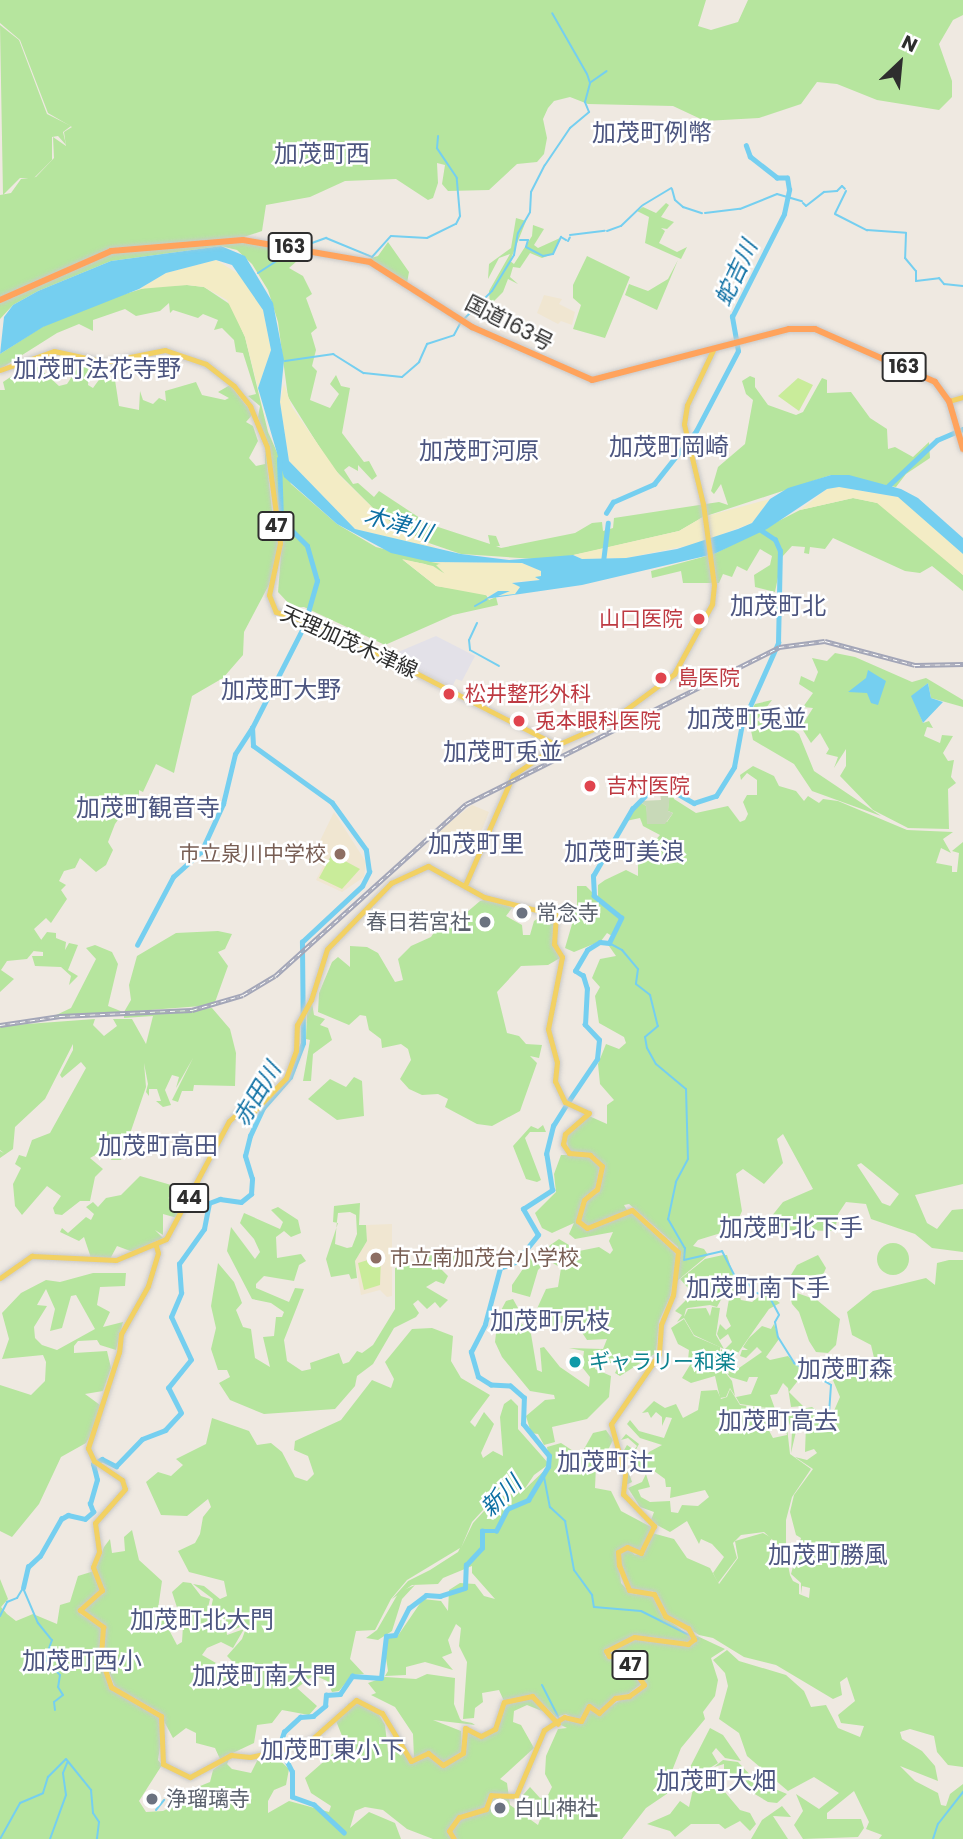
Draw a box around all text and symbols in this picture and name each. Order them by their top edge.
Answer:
north arrow [865,28,935,98]
text: N [897,28,922,59]
district label: 加茂町例幣 [592,119,712,147]
district label: 加茂町西 [274,140,370,168]
road number: 163 [267,232,313,262]
water label: 蛇吉川 [709,236,763,310]
street label: 国道163号 [461,290,557,356]
road number: 163 [881,352,927,382]
district label: 加茂町法花寺野 [13,355,181,383]
district label: 加茂町岡崎 [609,433,729,461]
district label: 加茂町河原 [419,437,539,465]
water label: 木津川 [361,501,435,547]
road number: 47 [257,510,295,541]
district label: 加茂町北 [730,592,826,620]
street label: 天理加茂木津線 [277,601,421,683]
place label: 山口医院 [599,606,683,632]
marker: 山口医院 [689,609,709,629]
place label: 島医院 [677,665,740,691]
marker: 島医院 [651,668,671,688]
district label: 加茂町大野 [221,676,341,704]
place label: 松井整形外科 [465,681,591,707]
marker: 松井整形外科 [439,684,459,704]
district label: 加茂町兎並 [687,705,807,733]
place label: 兎本眼科医院 [535,708,661,734]
marker: 兎本眼科医院 [509,711,529,731]
district label: 加茂町兎並 [443,738,563,766]
place label: 吉村医院 [606,773,690,799]
marker: 吉村医院 [580,776,600,796]
district label: 加茂町観音寺 [76,794,220,822]
district label: 加茂町里 [428,830,524,858]
district label: 加茂町美浪 [564,838,684,866]
place label: 市立泉川中学校 [179,841,326,867]
marker: 市立泉川中学校 [332,846,348,862]
place label: 常念寺 [536,900,599,926]
marker: 常念寺 [514,905,530,921]
place label: 春日若宮社 [366,909,471,935]
marker: 春日若宮社 [477,914,493,930]
water label: 赤田川 [227,1057,287,1131]
district label: 加茂町高田 [98,1132,218,1160]
road number: 44 [168,1182,210,1214]
district label: 加茂町北下手 [719,1214,863,1242]
place label: 市立南加茂台小学校 [390,1245,579,1271]
marker: 市立南加茂台小学校 [368,1250,384,1266]
district label: 加茂町南下手 [686,1274,830,1302]
district label: 加茂町尻枝 [490,1307,610,1335]
place label: ギャラリー和楽 [589,1349,736,1375]
marker: ギャラリー和楽 [567,1354,583,1370]
district label: 加茂町森 [797,1355,893,1383]
district label: 加茂町高去 [718,1407,838,1435]
district label: 加茂町辻 [557,1448,653,1476]
water label: 新川 [475,1470,527,1522]
district label: 加茂町勝風 [768,1541,888,1569]
district label: 加茂町北大門 [130,1606,274,1634]
district label: 加茂町西小 [22,1647,142,1675]
road number: 47 [611,1650,649,1680]
district label: 加茂町南大門 [192,1662,336,1690]
district label: 加茂町東小下 [260,1736,404,1764]
district label: 加茂町大畑 [656,1767,776,1795]
place label: 浄瑠璃寺 [166,1786,250,1812]
marker: 浄瑠璃寺 [144,1791,160,1807]
place label: 白山神社 [514,1795,598,1821]
marker: 白山神社 [492,1800,508,1816]

